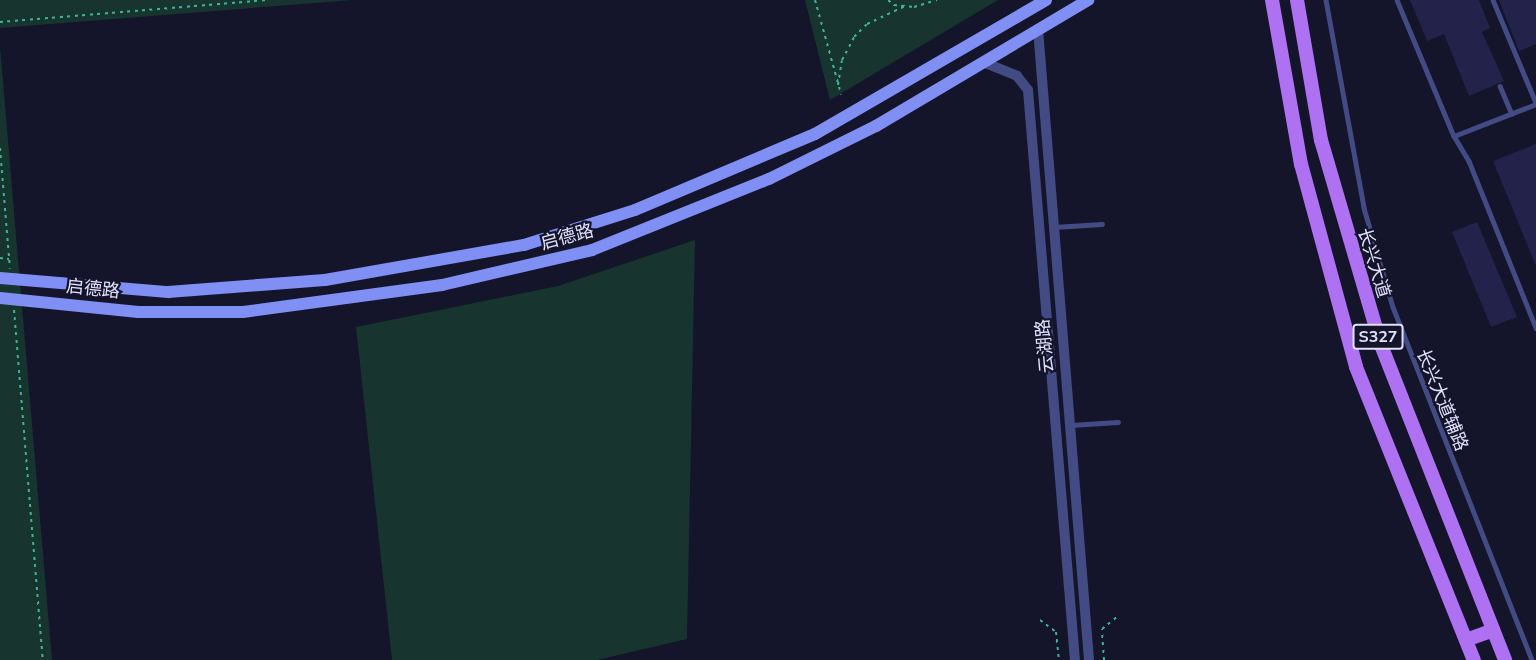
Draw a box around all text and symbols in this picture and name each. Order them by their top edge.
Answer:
street label: 启德路 [538,220,596,254]
street label: 长兴大道 [1353,225,1395,301]
street label: 启德路 [65,275,121,303]
street label: 云湖路 [1032,318,1058,374]
road number: S327 [1352,324,1404,350]
street label: 长兴大道辅路 [1412,346,1472,454]

